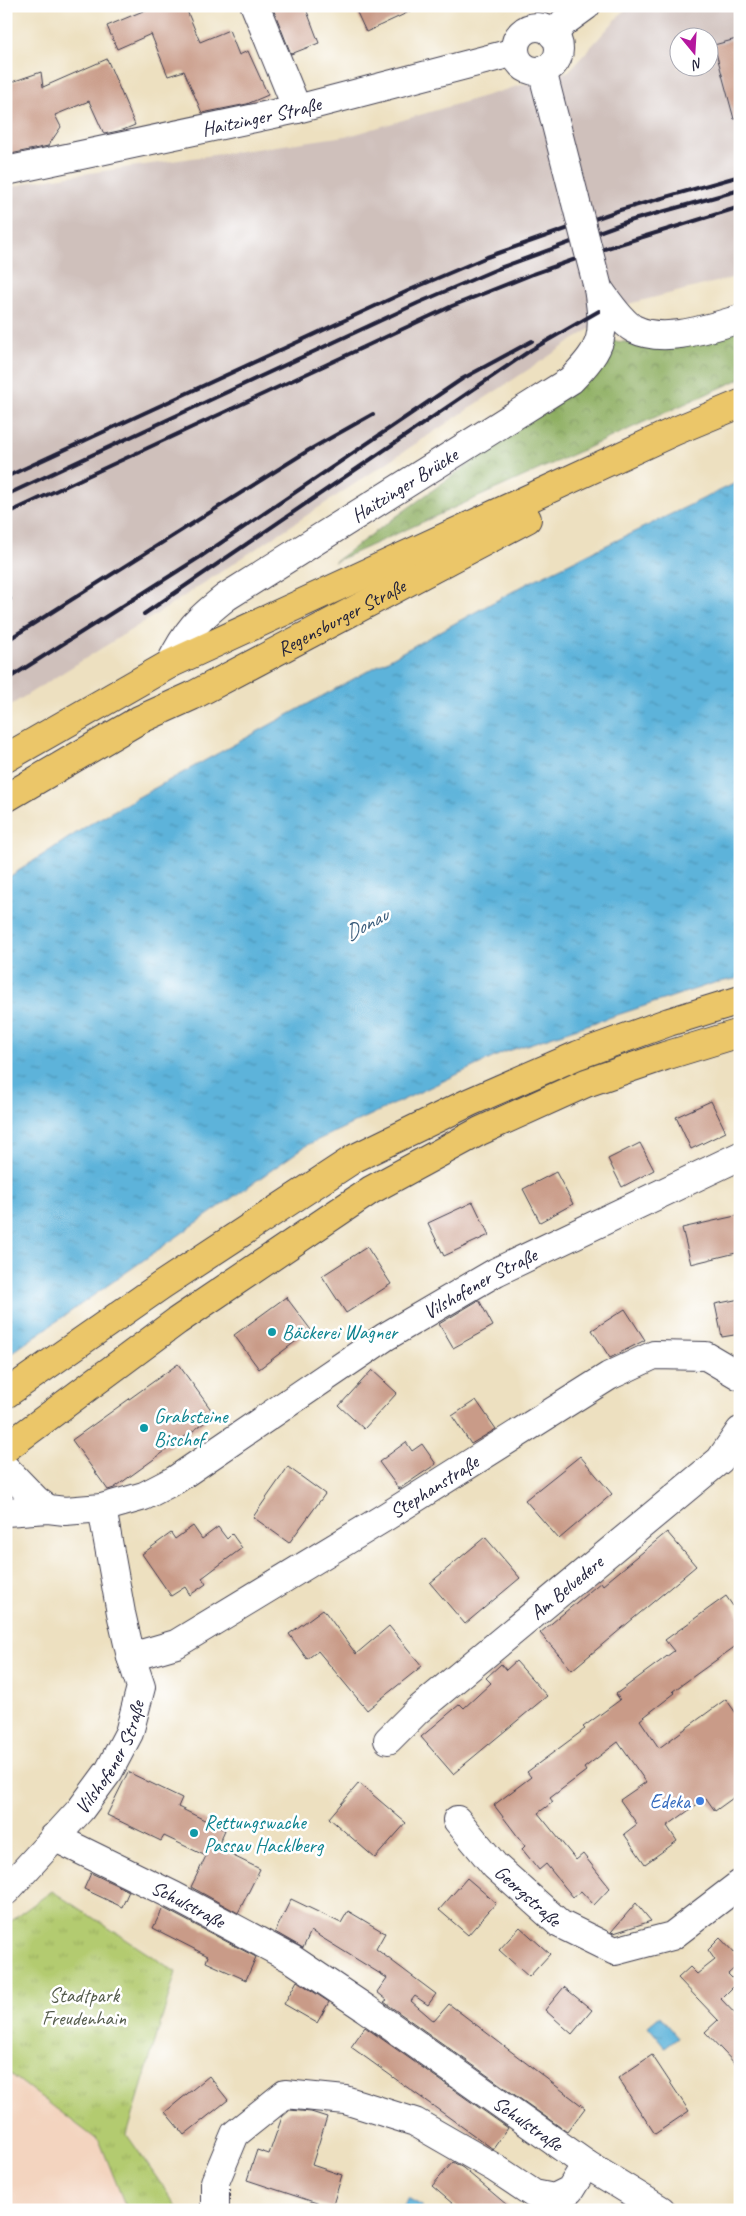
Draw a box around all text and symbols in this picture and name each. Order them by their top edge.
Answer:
north arrow [668,28,718,78]
text: N [689,54,705,74]
street label: Haitzinger Straße [199,90,325,141]
street label: Haitzinger Brücke [346,441,463,528]
street label: Regensburger Straße [273,572,411,661]
water label: Donau [340,900,395,946]
street label: Vilshofener Straße [418,1241,542,1325]
place label: Bäckerei Wagner [282,1320,399,1345]
marker: Bäckerei Wagner [266,1326,278,1338]
place label: Grabsteine Bischof [154,1404,229,1452]
marker: Grabsteine Bischof [138,1422,150,1434]
street label: Stephanstraße [385,1448,484,1524]
street label: Am Belvedere [525,1549,609,1625]
street label: Vilshofener Straße [69,1697,150,1819]
place label: Edeka [650,1789,692,1814]
marker: Edeka [694,1795,706,1807]
place label: Rettungswache Passau Hacklberg [204,1810,325,1858]
marker: Rettungswache Passau Hacklberg [188,1827,200,1839]
street label: Georgstraße [490,1859,568,1933]
street label: Schulstraße [147,1874,231,1934]
park label: Stadtpark Freudenhain [42,1983,127,2031]
street label: Schulstraße [488,2090,569,2157]

